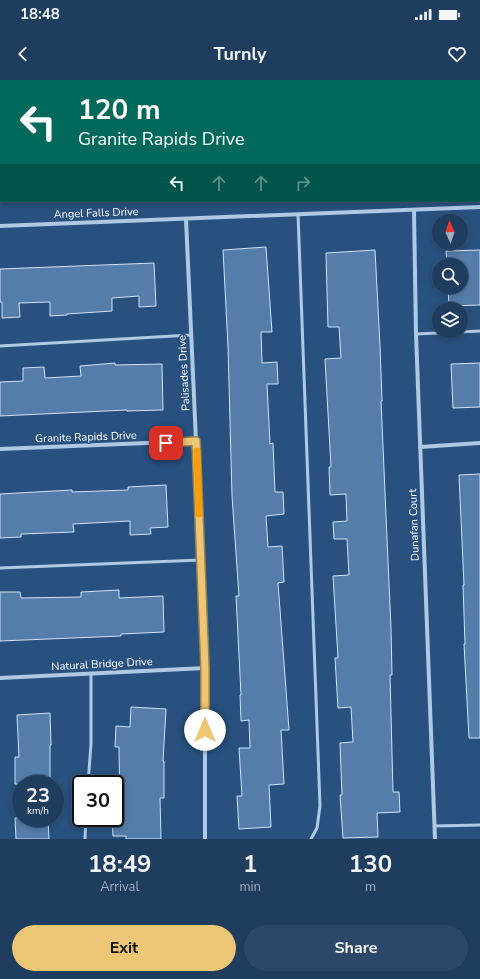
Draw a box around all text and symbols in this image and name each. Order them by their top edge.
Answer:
text: 18:48 [20,4,60,24]
text: Turnly [214,42,266,66]
icon: back [12,43,34,65]
icon: heart [446,43,468,65]
text: 120 m [78,91,161,129]
icon: left [12,96,64,148]
text: Granite Rapids Drive [78,127,244,151]
icon: left [166,172,188,194]
icon: ahead [208,172,230,194]
icon: ahead [250,172,272,194]
icon: right [292,172,314,194]
street label: Angel Falls Drive [53,204,139,222]
north arrow [432,214,468,250]
map controls [432,214,468,338]
button: search [432,258,468,294]
button: layers [432,302,468,338]
street label: Palisades Drive [175,335,193,411]
pin [149,426,183,460]
street label: Granite Rapids Drive [35,428,137,446]
icon: arrive [155,432,177,454]
street label: Dunafan Court [405,488,423,561]
street label: Natural Bridge Drive [51,654,153,674]
position arrow [184,709,226,751]
speed limit sign: 30 [72,775,124,827]
text: 23 [26,782,50,809]
text: km/h [27,804,49,818]
text: 18:49 [88,848,151,880]
text: 1 [243,848,257,880]
text: 130 [349,848,392,880]
text: Arrival [100,878,139,896]
text: min [239,878,261,896]
text: m [365,878,376,896]
button: Exit [12,925,236,971]
button: Share [244,925,468,971]

